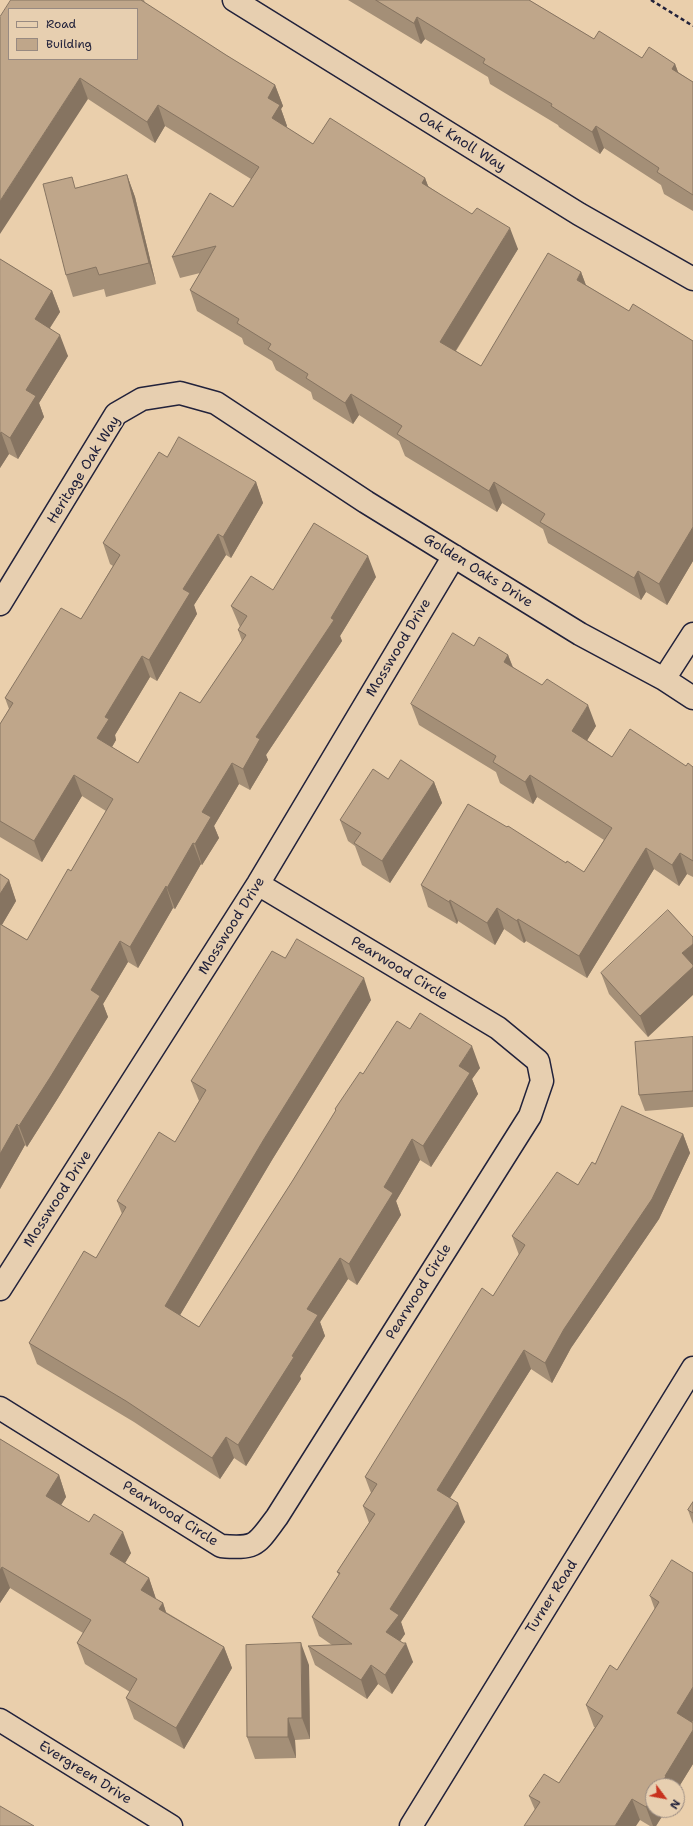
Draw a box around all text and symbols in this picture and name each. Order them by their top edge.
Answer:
legend [8,8,138,60]
text: Road [46,16,76,32]
text: Building [46,36,92,52]
street label: Oak Knoll Way [415,108,509,176]
street label: Heritage Oak Way [44,413,124,527]
street label: Golden Oaks Drive [420,531,536,611]
street label: Mosswood Drive [363,596,435,700]
street label: Mosswood Drive [195,874,269,978]
street label: Pearwood Circle [348,934,450,1004]
street label: Mosswood Drive [20,1147,96,1251]
street label: Pearwood Circle [383,1241,455,1343]
street label: Pearwood Circle [119,1478,221,1550]
street label: Turner Road [523,1557,581,1637]
street label: Evergreen Drive [35,1738,135,1808]
north arrow [645,1778,685,1818]
text: N [666,1796,683,1812]

